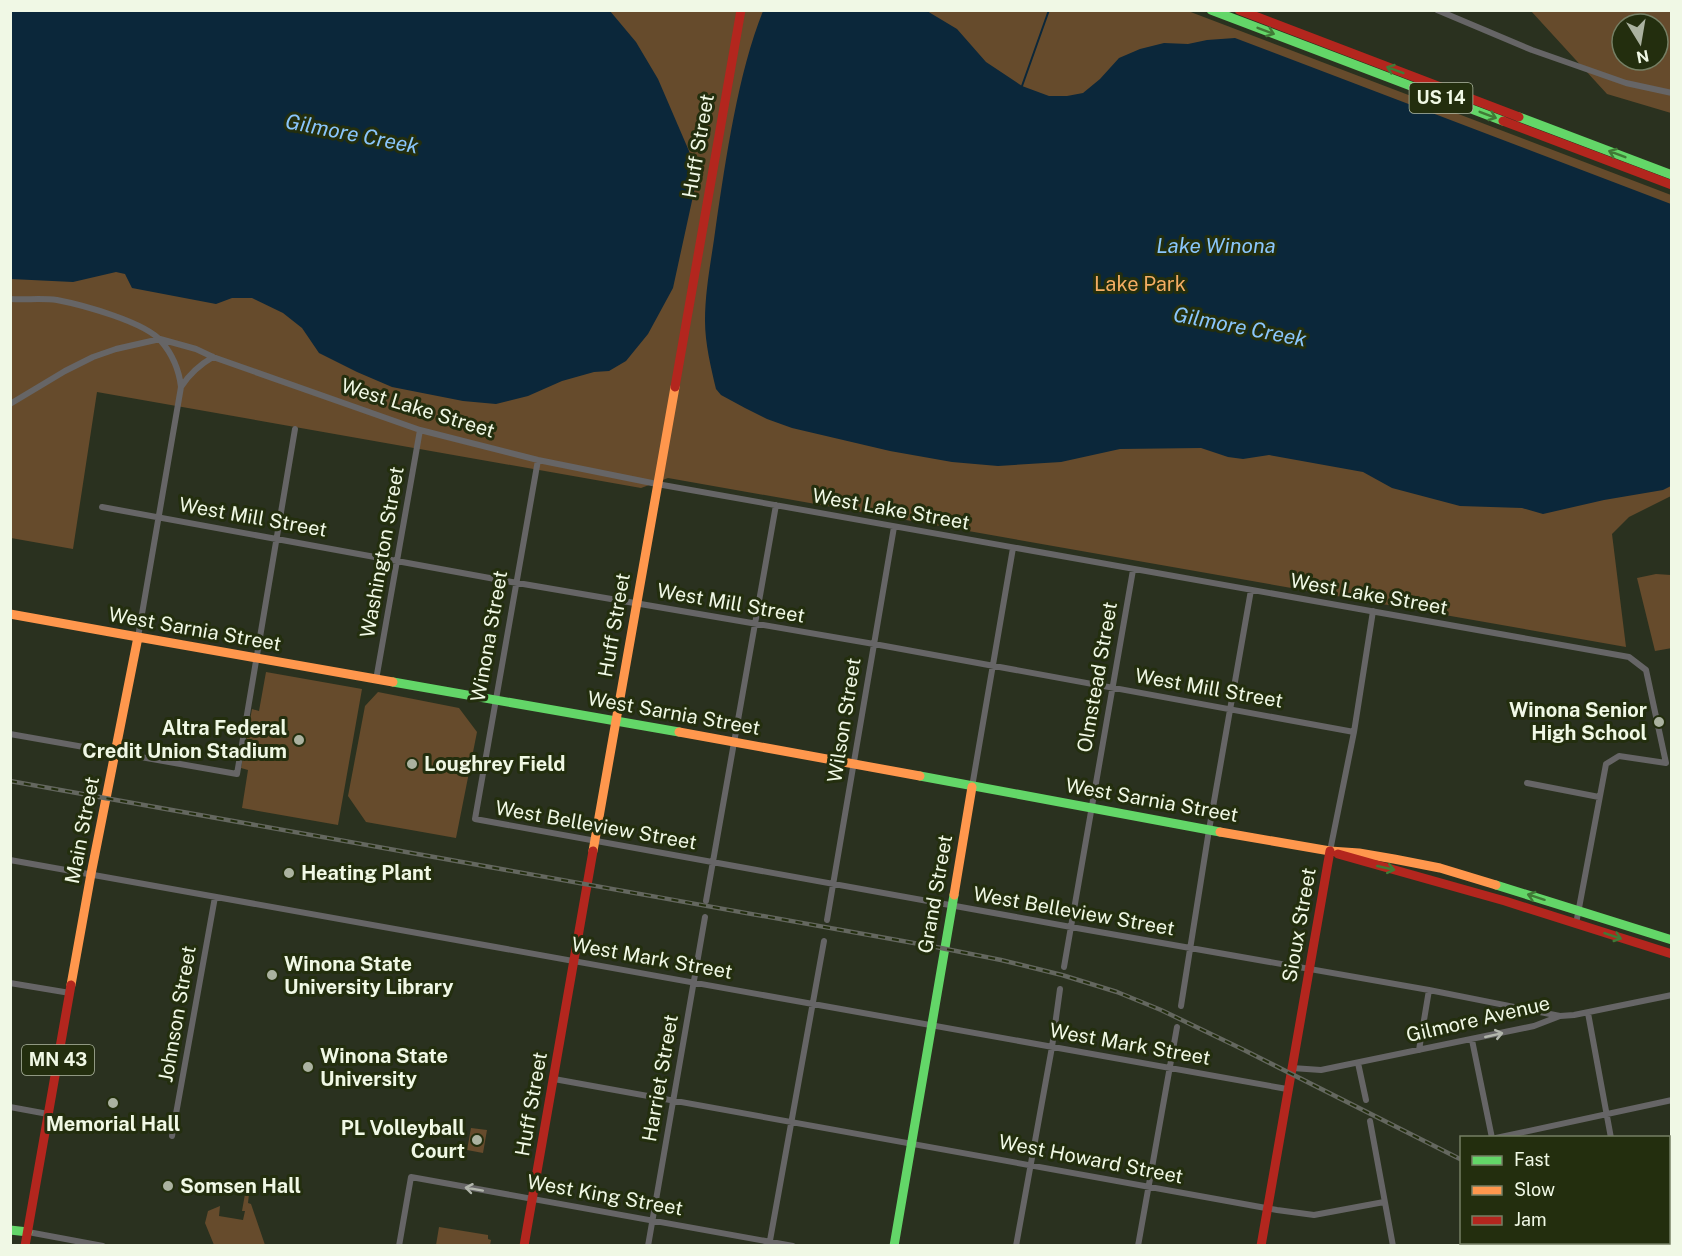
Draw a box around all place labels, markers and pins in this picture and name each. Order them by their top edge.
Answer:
place label: Winona Senior High School [1509,698,1647,745]
marker: Winona Senior High School [1652,715,1666,729]
place label: Altra Federal Credit Union Stadium [82,716,287,763]
marker: Altra Federal Credit Union Stadium [292,733,306,747]
place label: Loughrey Field [424,752,565,776]
marker: Loughrey Field [405,757,419,771]
place label: Heating Plant [301,861,432,885]
marker: Heating Plant [282,866,296,880]
place label: Winona State University Library [284,952,454,999]
marker: Winona State University Library [265,968,279,982]
place label: Winona State University [320,1044,448,1091]
marker: Winona State University [301,1060,315,1074]
marker: Memorial Hall [106,1096,120,1110]
place label: Memorial Hall [46,1112,180,1136]
place label: PL Volleyball Court [341,1116,465,1163]
marker: PL Volleyball Court [470,1133,484,1147]
place label: Somsen Hall [180,1174,301,1198]
marker: Somsen Hall [161,1179,175,1193]

